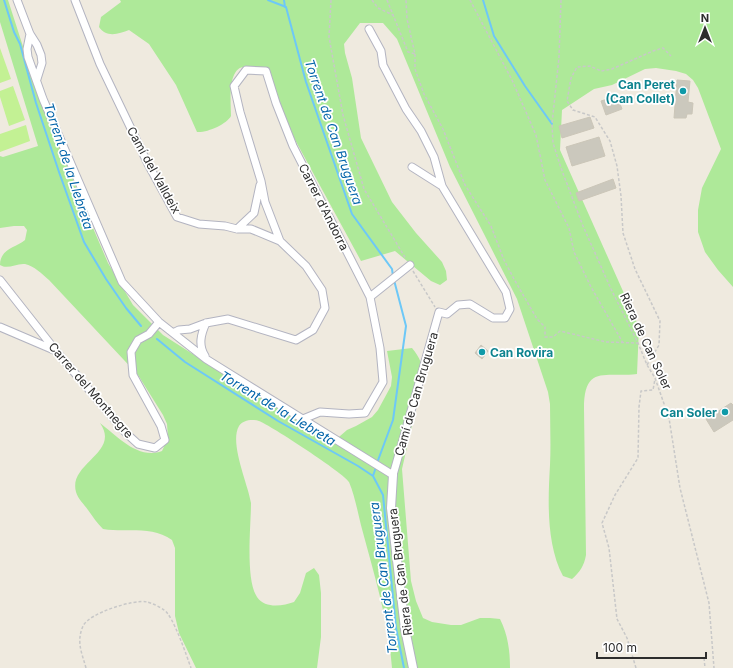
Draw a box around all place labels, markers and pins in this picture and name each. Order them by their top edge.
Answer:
place label: Can Peret (Can Collet) [606,77,676,106]
marker: Can Peret (Can Collet) [678,86,688,96]
place label: Can Rovira [490,345,553,360]
marker: Can Rovira [477,347,487,357]
place label: Can Soler [660,405,717,420]
marker: Can Soler [720,407,730,417]

